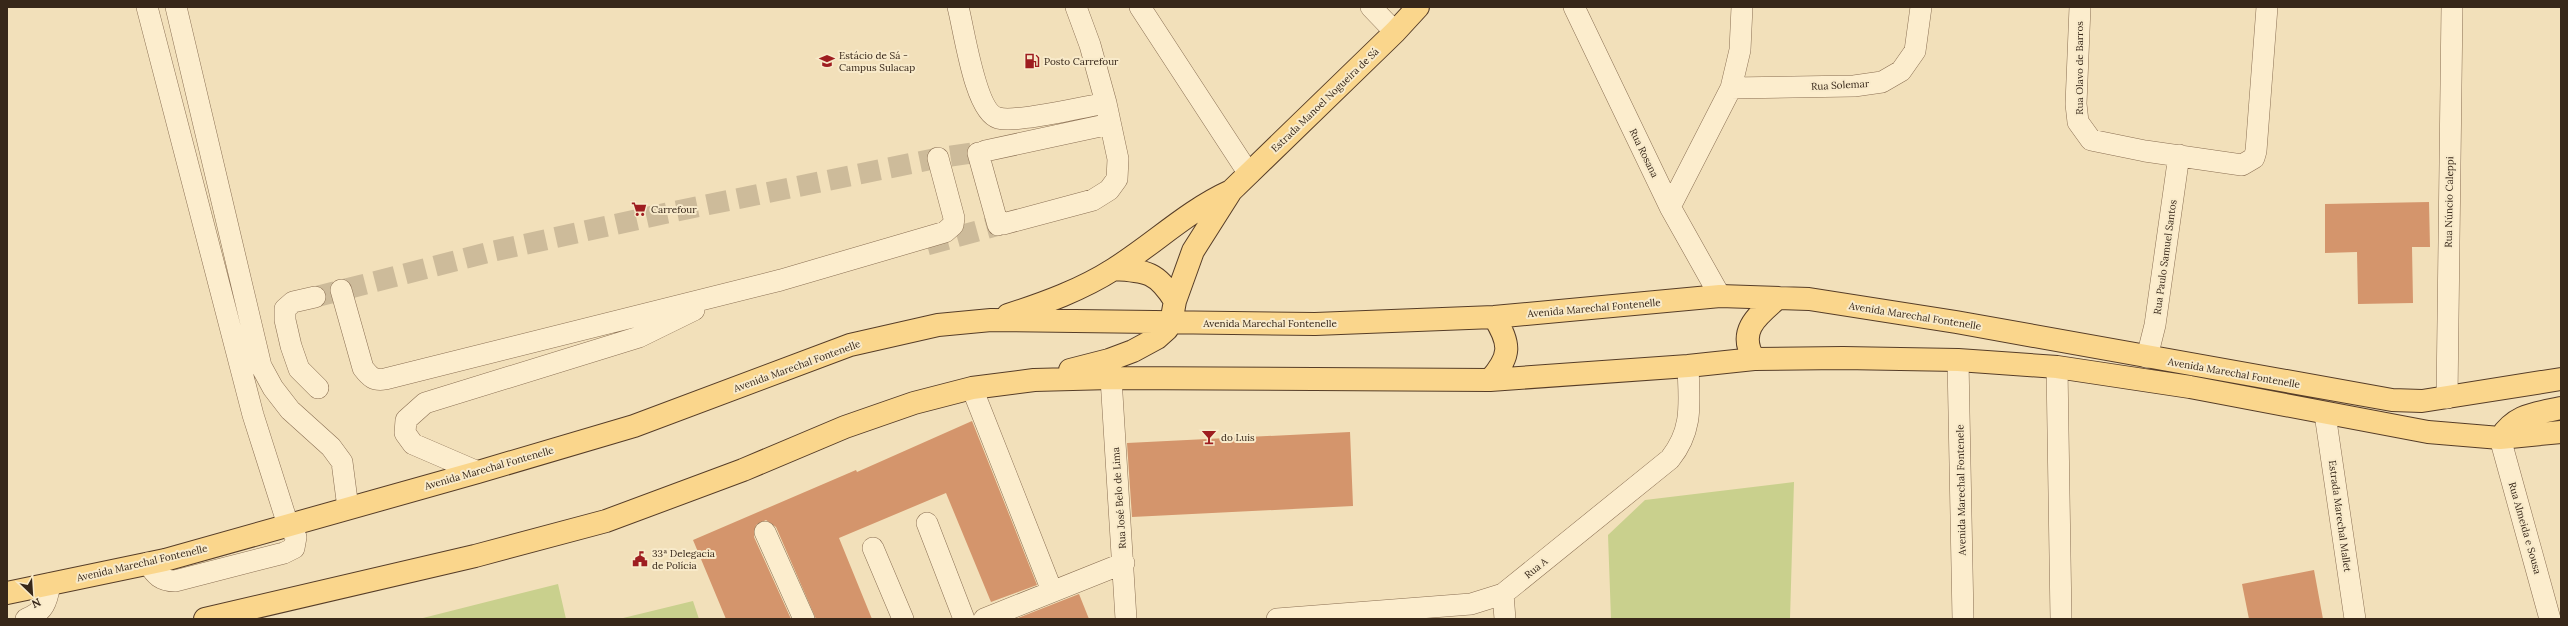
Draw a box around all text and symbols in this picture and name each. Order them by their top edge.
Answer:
street label: Rua Olavo de Barros [2073,21,2086,115]
street label: Estrada Manoel Nogueira de Sá [1268,45,1382,155]
place label: Estácio de Sá - Campus Sulacap [839,49,915,74]
school or university icon: Estácio de Sá - Campus Sulacap [818,52,836,70]
fuel station icon: Posto Carrefour [1023,52,1041,70]
place label: Posto Carrefour [1044,55,1119,68]
street label: Rua Solemar [1811,77,1870,93]
street label: Rua Rosana [1627,126,1661,180]
street label: Rua Núncio Caleppi [2442,156,2456,248]
street label: Rua Paulo Samuel Santos [2150,198,2180,315]
supermarket icon: Carrefour [630,200,648,218]
place label: Carrefour [651,203,697,216]
street label: Avenida Marechal Fontenelle [1526,296,1662,320]
street label: Avenida Marechal Fontenelle [1847,299,1983,333]
street label: Avenida Marechal Fontenelle [1202,317,1337,330]
street label: Avenida Marechal Fontenelle [731,337,863,395]
street label: Avenida Marechal Fontenelle [2166,355,2302,391]
street label: Avenida Marechal Fontenele [1953,424,1969,557]
bar icon: do Luis [1200,428,1218,446]
place label: do Luis [1221,431,1255,444]
street label: Avenida Marechal Fontenelle [422,443,556,493]
street label: Rua José Belo de Lima [1109,447,1129,549]
street label: Estrada Marechal Mallet [2326,459,2354,573]
street label: Rua Almeida e Sousa [2506,480,2544,576]
street label: Avenida Marechal Fontenelle [74,541,209,585]
place label: 33ª Delegacia de Polícia [652,547,715,572]
public building icon: 33ª Delegacia de Polícia [631,550,649,568]
street label: Rua A [1522,554,1551,581]
north arrow [12,574,52,614]
text: N [29,595,43,611]

